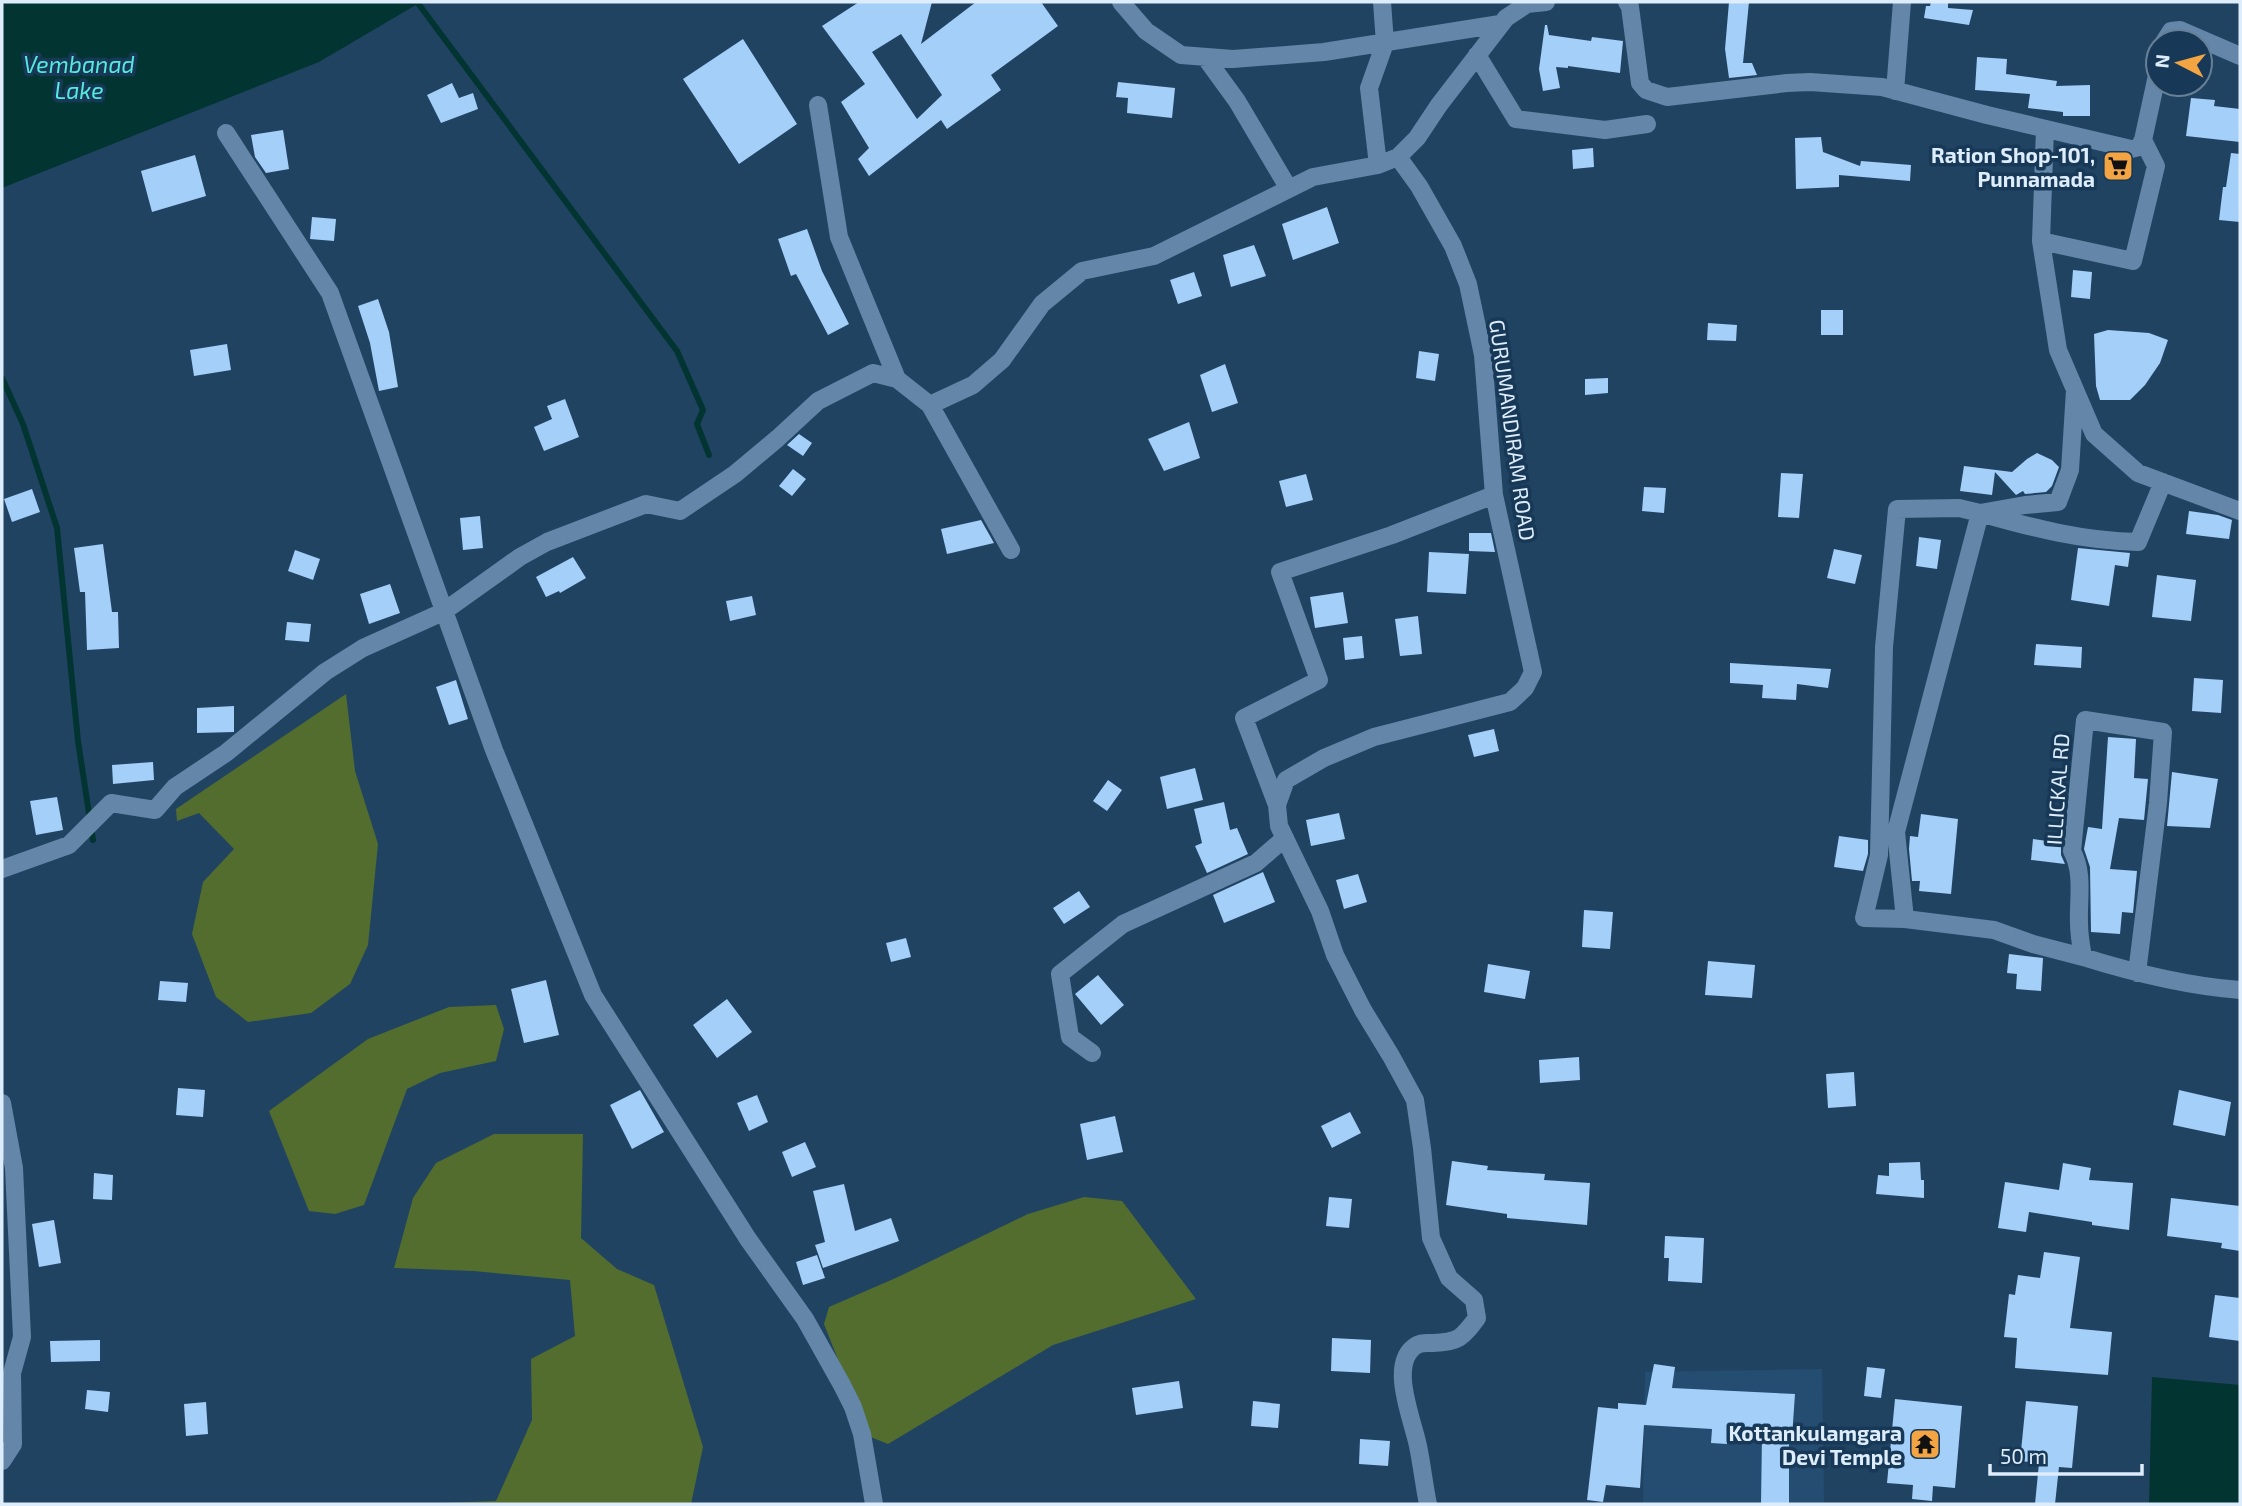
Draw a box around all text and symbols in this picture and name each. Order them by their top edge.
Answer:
north arrow [2144,28,2214,98]
water label: Vembanad Lake [23,50,135,104]
text: N [2149,53,2174,69]
place label: Ration Shop-101, Punnamada [1931,142,2095,191]
supermarket icon: Ration Shop-101, Punnamada [2101,149,2135,183]
street label: GURUMANDIRAM ROAD [1485,318,1541,542]
street label: ILLICKAL RD [2041,732,2073,846]
place label: Kottankulamgara Devi Temple [1728,1420,1902,1469]
temple icon: Kottankulamgara Devi Temple [1908,1427,1942,1461]
scale bar [1990,1432,2142,1476]
text: 50 m [2000,1443,2047,1468]

